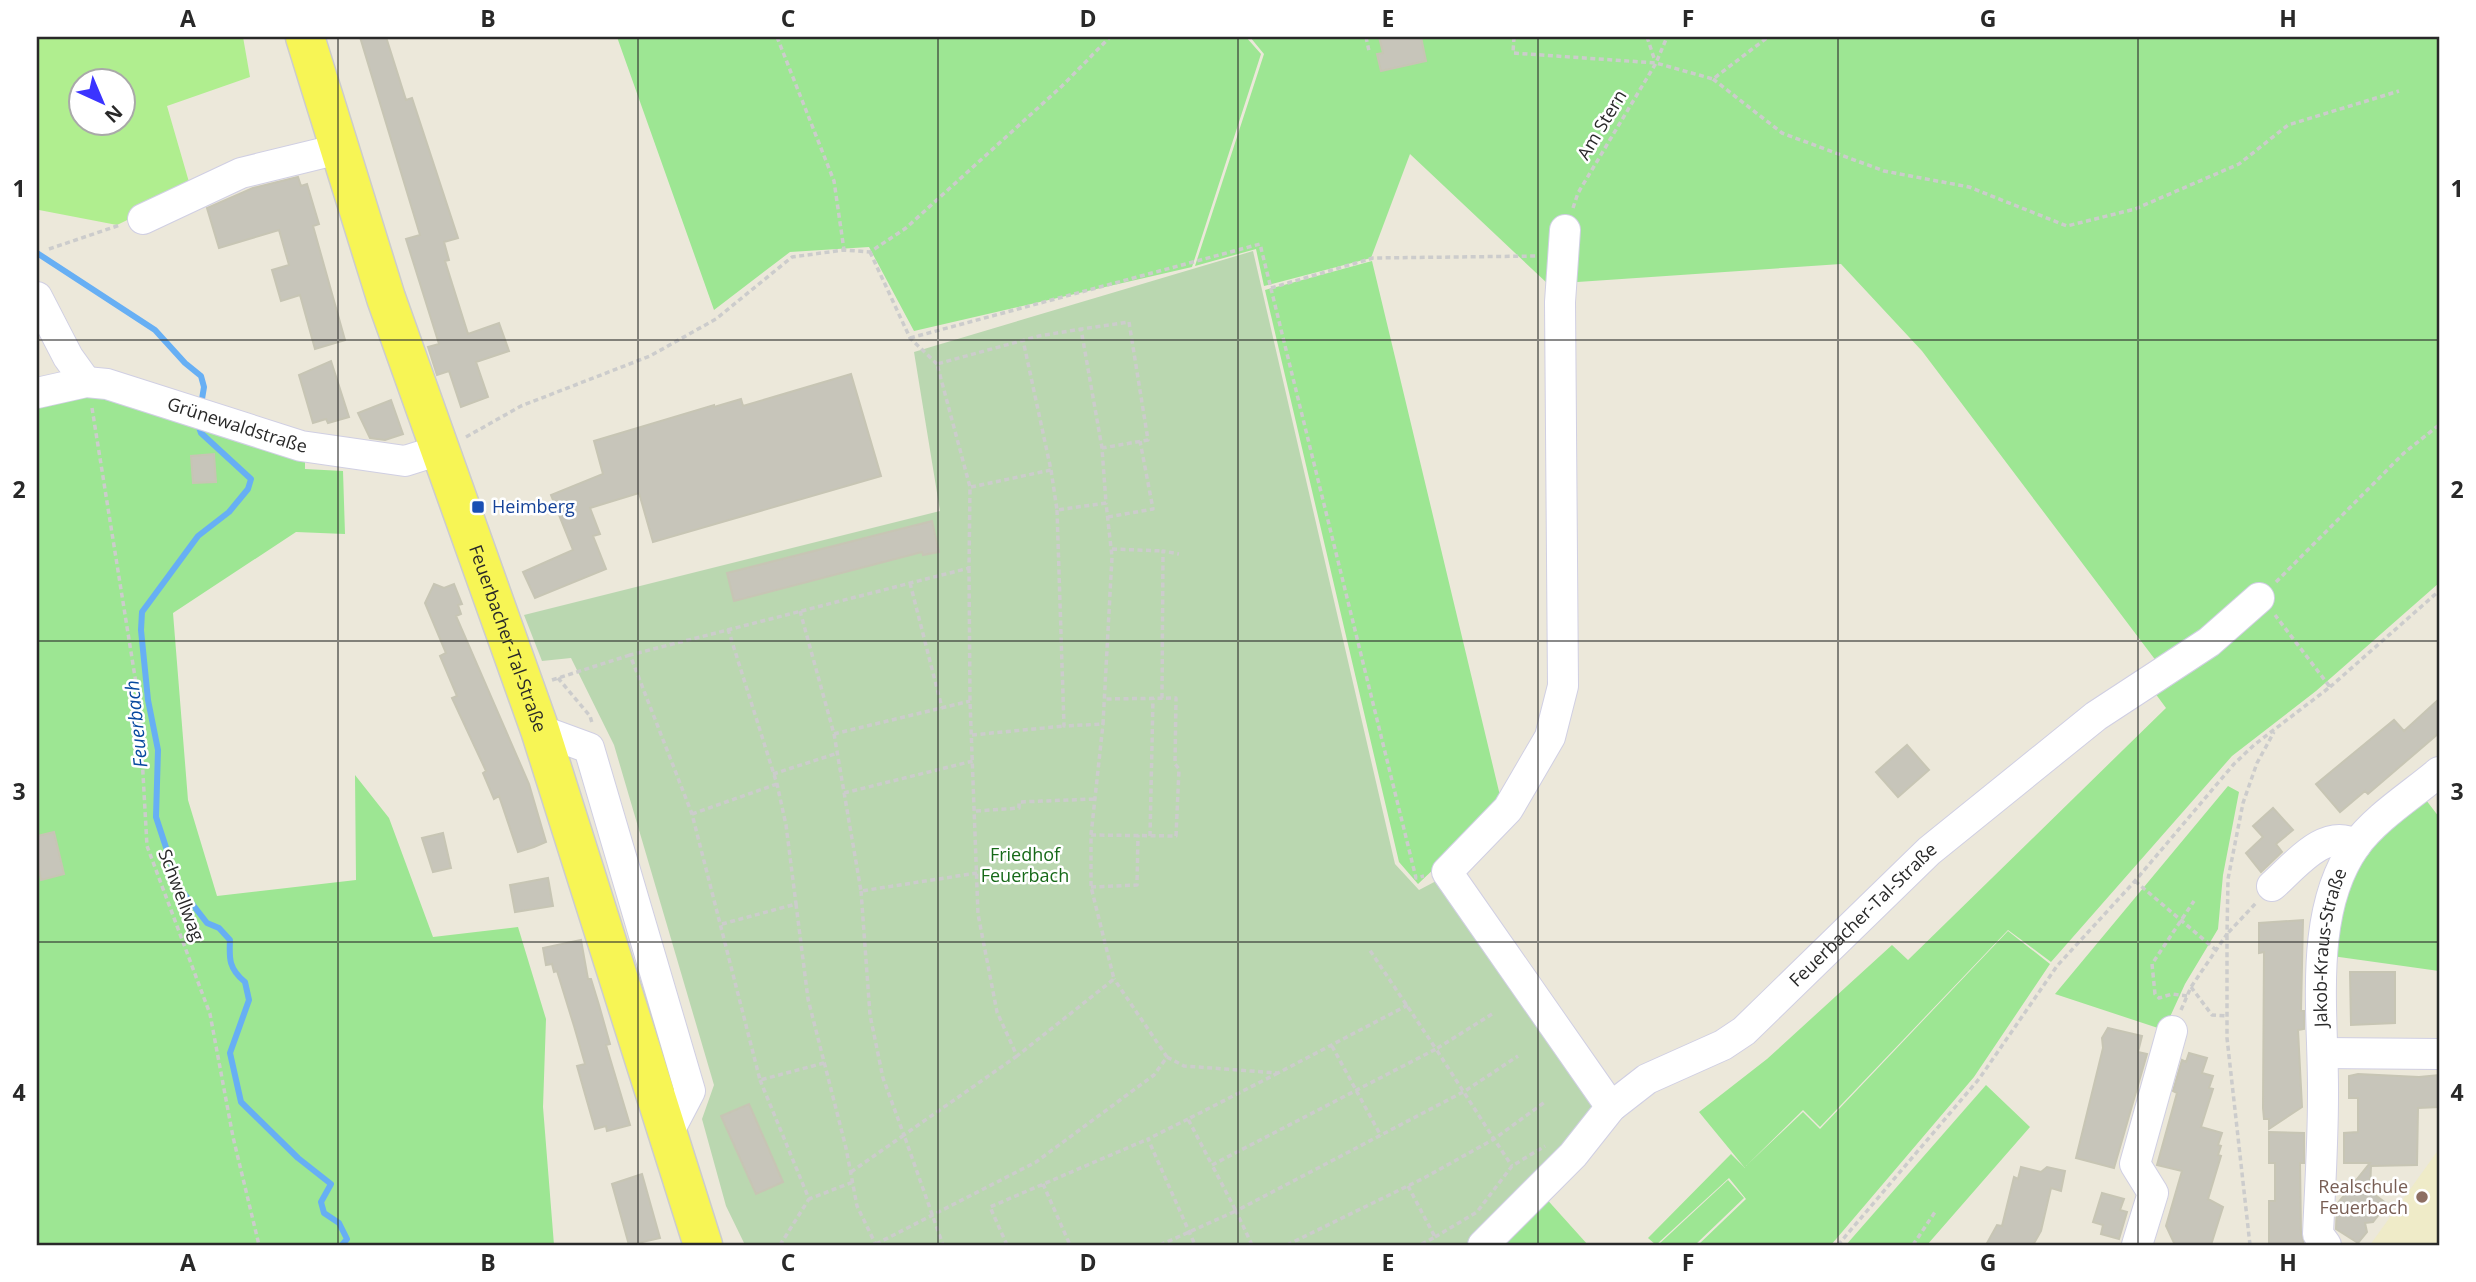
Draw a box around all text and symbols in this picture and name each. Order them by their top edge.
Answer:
text: A [180,2,196,34]
text: B [480,2,496,34]
text: C [781,2,795,34]
text: D [1079,2,1097,34]
text: E [1382,2,1394,34]
text: F [1682,2,1694,34]
text: G [1980,2,1996,34]
text: H [2279,2,2297,34]
north arrow [66,66,136,136]
street label: Am Stern [1571,85,1631,164]
text: N [99,100,128,129]
text: 1 [12,172,26,204]
text: 1 [2450,172,2464,204]
street label: Grünewaldstraße [164,391,309,458]
text: 2 [12,473,26,505]
text: 2 [2450,473,2464,505]
place label: Heimberg [492,494,575,518]
marker: Heimberg [470,499,486,515]
street label: Feuerbacher-Tal-Straße [464,541,553,735]
water label: Feuerbach [118,679,154,769]
text: 3 [12,775,26,807]
text: 3 [2450,775,2464,807]
street label: Feuerbacher-Tal-Straße [1784,837,1941,992]
park label: Friedhof Feuerbach [981,842,1069,887]
street label: Schwellwag [153,845,210,944]
street label: Jakob-Kraus-Straße [2308,864,2352,1030]
text: 4 [12,1076,26,1108]
text: 4 [2450,1076,2464,1108]
place label: Realschule Feuerbach [2318,1174,2408,1219]
marker: Realschule Feuerbach [2414,1189,2430,1205]
text: A [180,1246,196,1278]
text: B [480,1246,496,1278]
text: C [781,1246,795,1278]
text: D [1079,1246,1097,1278]
text: E [1382,1246,1394,1278]
text: F [1682,1246,1694,1278]
text: G [1980,1246,1996,1278]
text: H [2279,1246,2297,1278]

